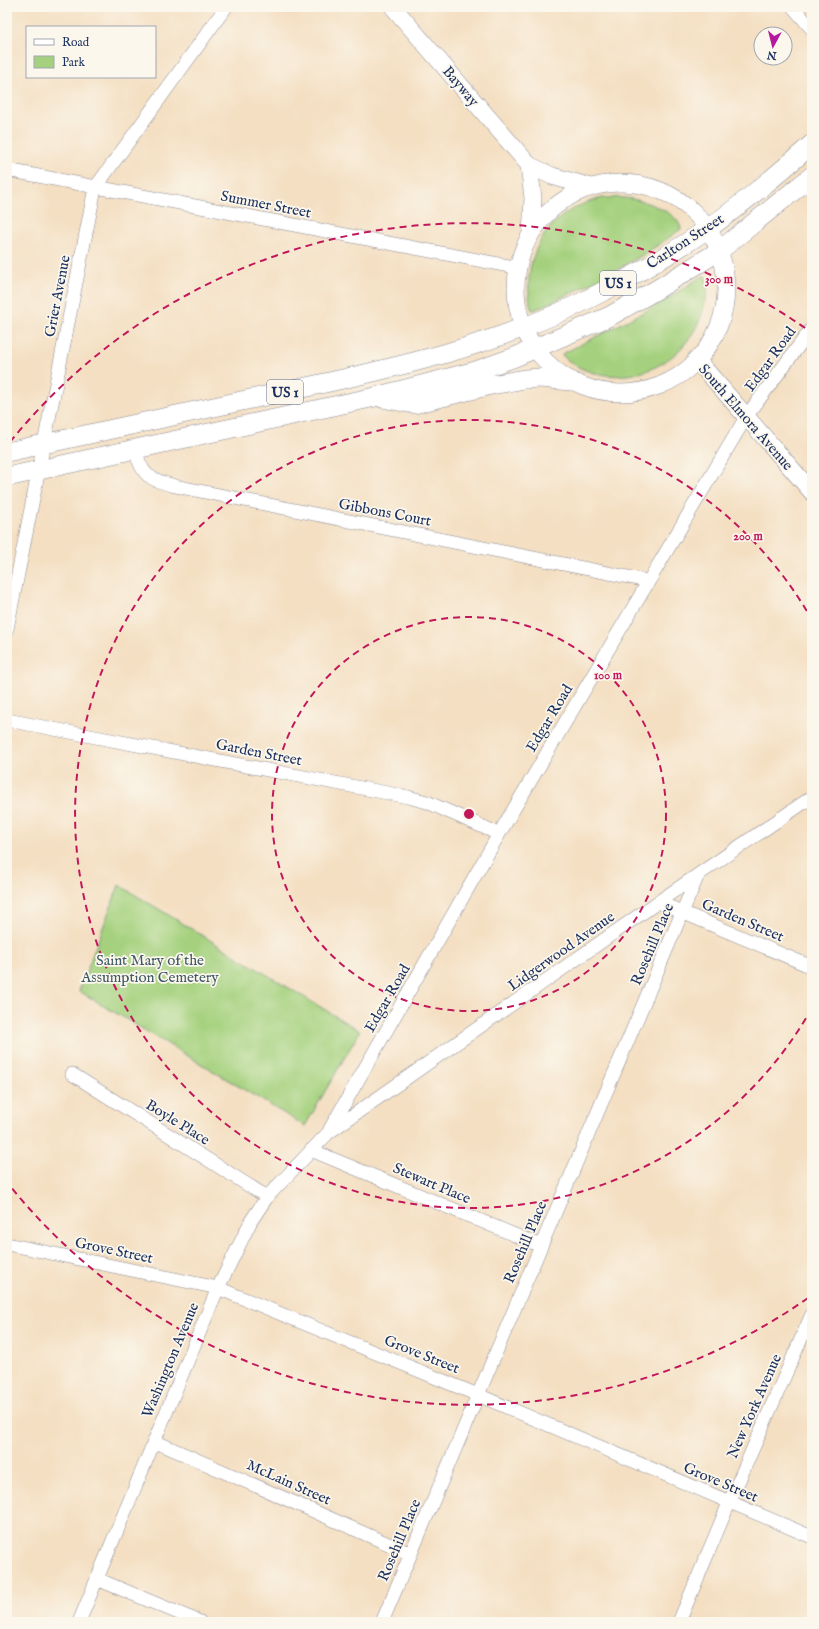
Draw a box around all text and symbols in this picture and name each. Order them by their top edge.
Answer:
legend [26,26,156,78]
north arrow [753,26,793,66]
text: Road [62,35,90,50]
text: N [766,47,778,63]
text: Park [62,55,85,70]
street label: Bayway [438,62,483,111]
street label: Summer Street [219,186,313,223]
street label: Carlton Street [643,209,728,273]
street label: Grier Avenue [40,253,75,339]
road number: US 1 [600,271,636,295]
text: 300 m [705,272,734,287]
street label: Edgar Road [740,322,801,396]
street label: South Elmora Avenue [694,360,797,475]
road number: US 1 [267,380,303,404]
street label: Gibbons Court [337,494,433,531]
text: 200 m [733,529,763,544]
text: 100 m [594,668,623,683]
street label: Edgar Road [522,680,578,756]
street label: Garden Street [214,735,304,770]
centre of rings [462,807,476,821]
street label: Garden Street [699,895,787,946]
street label: Rosehill Place [627,900,678,988]
street label: Lidgerwood Avenue [504,907,619,995]
park label: Saint Mary of the Assumption Cemetery [80,951,219,987]
street label: Edgar Road [360,960,415,1036]
street label: Boyle Place [142,1095,213,1150]
street label: Stewart Place [390,1159,474,1208]
street label: Rosehill Place [500,1198,551,1286]
street label: Grove Street [73,1233,155,1268]
street label: Washington Avenue [138,1300,203,1421]
street label: Grove Street [381,1331,462,1378]
street label: New York Avenue [723,1351,786,1461]
street label: McLain Street [244,1455,334,1509]
street label: Grove Street [681,1458,761,1507]
street label: Rosehill Place [374,1496,425,1584]

